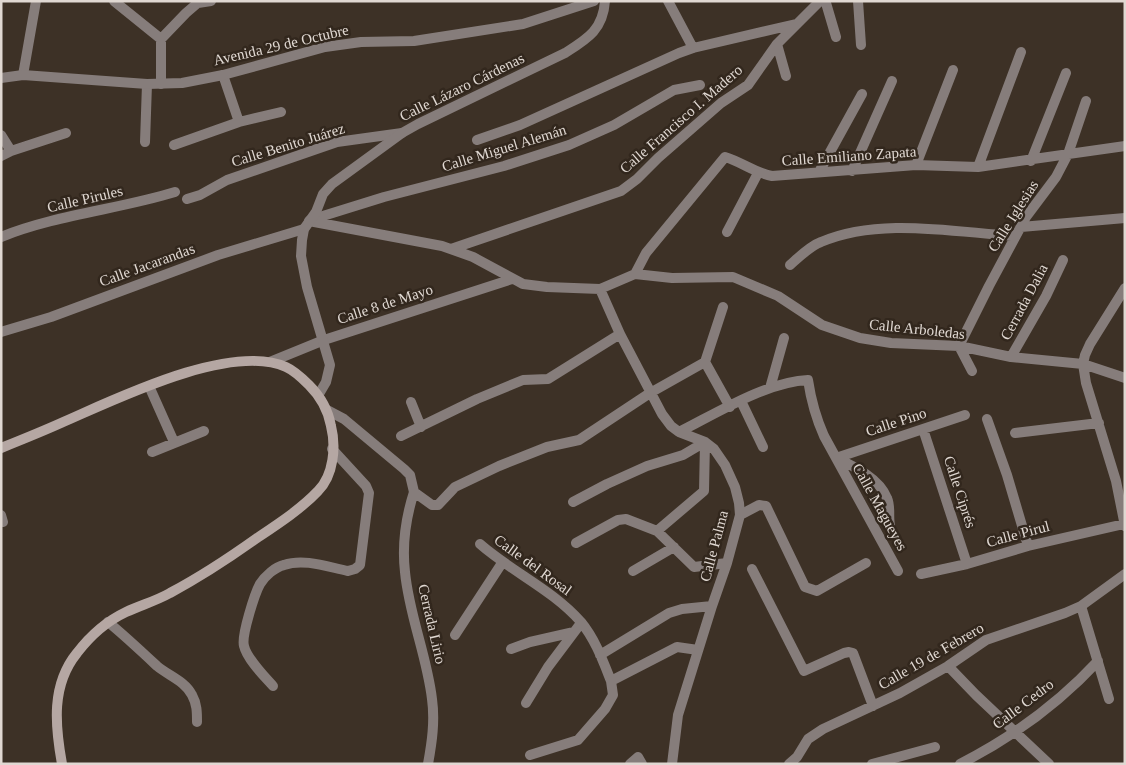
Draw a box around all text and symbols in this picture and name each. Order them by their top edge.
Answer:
street label: Avenida 29 de Octubre [212,22,351,68]
street label: Calle Lázaro Cárdenas [397,50,527,124]
street label: Calle Francisco I. Madero [617,62,745,176]
street label: Calle Benito Juárez [229,120,347,170]
street label: Calle Miguel Alemán [440,121,569,175]
street label: Calle Emiliano Zapata [781,143,917,169]
street label: Calle Iglesias [985,177,1041,255]
street label: Calle Pirules [46,183,125,215]
street label: Calle Jacarandas [97,240,197,290]
street label: Cerrada Dalia [997,261,1051,343]
street label: Calle 8 de Mayo [335,281,435,327]
street label: Calle Arboledas [868,316,966,342]
street label: Calle Pino [864,405,928,439]
street label: Calle Ciprés [941,454,979,530]
street label: Calle Magueyes [849,461,911,553]
street label: Calle Palma [697,508,731,583]
street label: Calle Pirul [985,518,1051,550]
street label: Calle del Rosal [491,532,575,598]
street label: Cerrada Lirio [415,583,449,665]
street label: Calle 19 de Febrero [876,619,986,693]
street label: Calle Cedro [989,676,1057,732]

